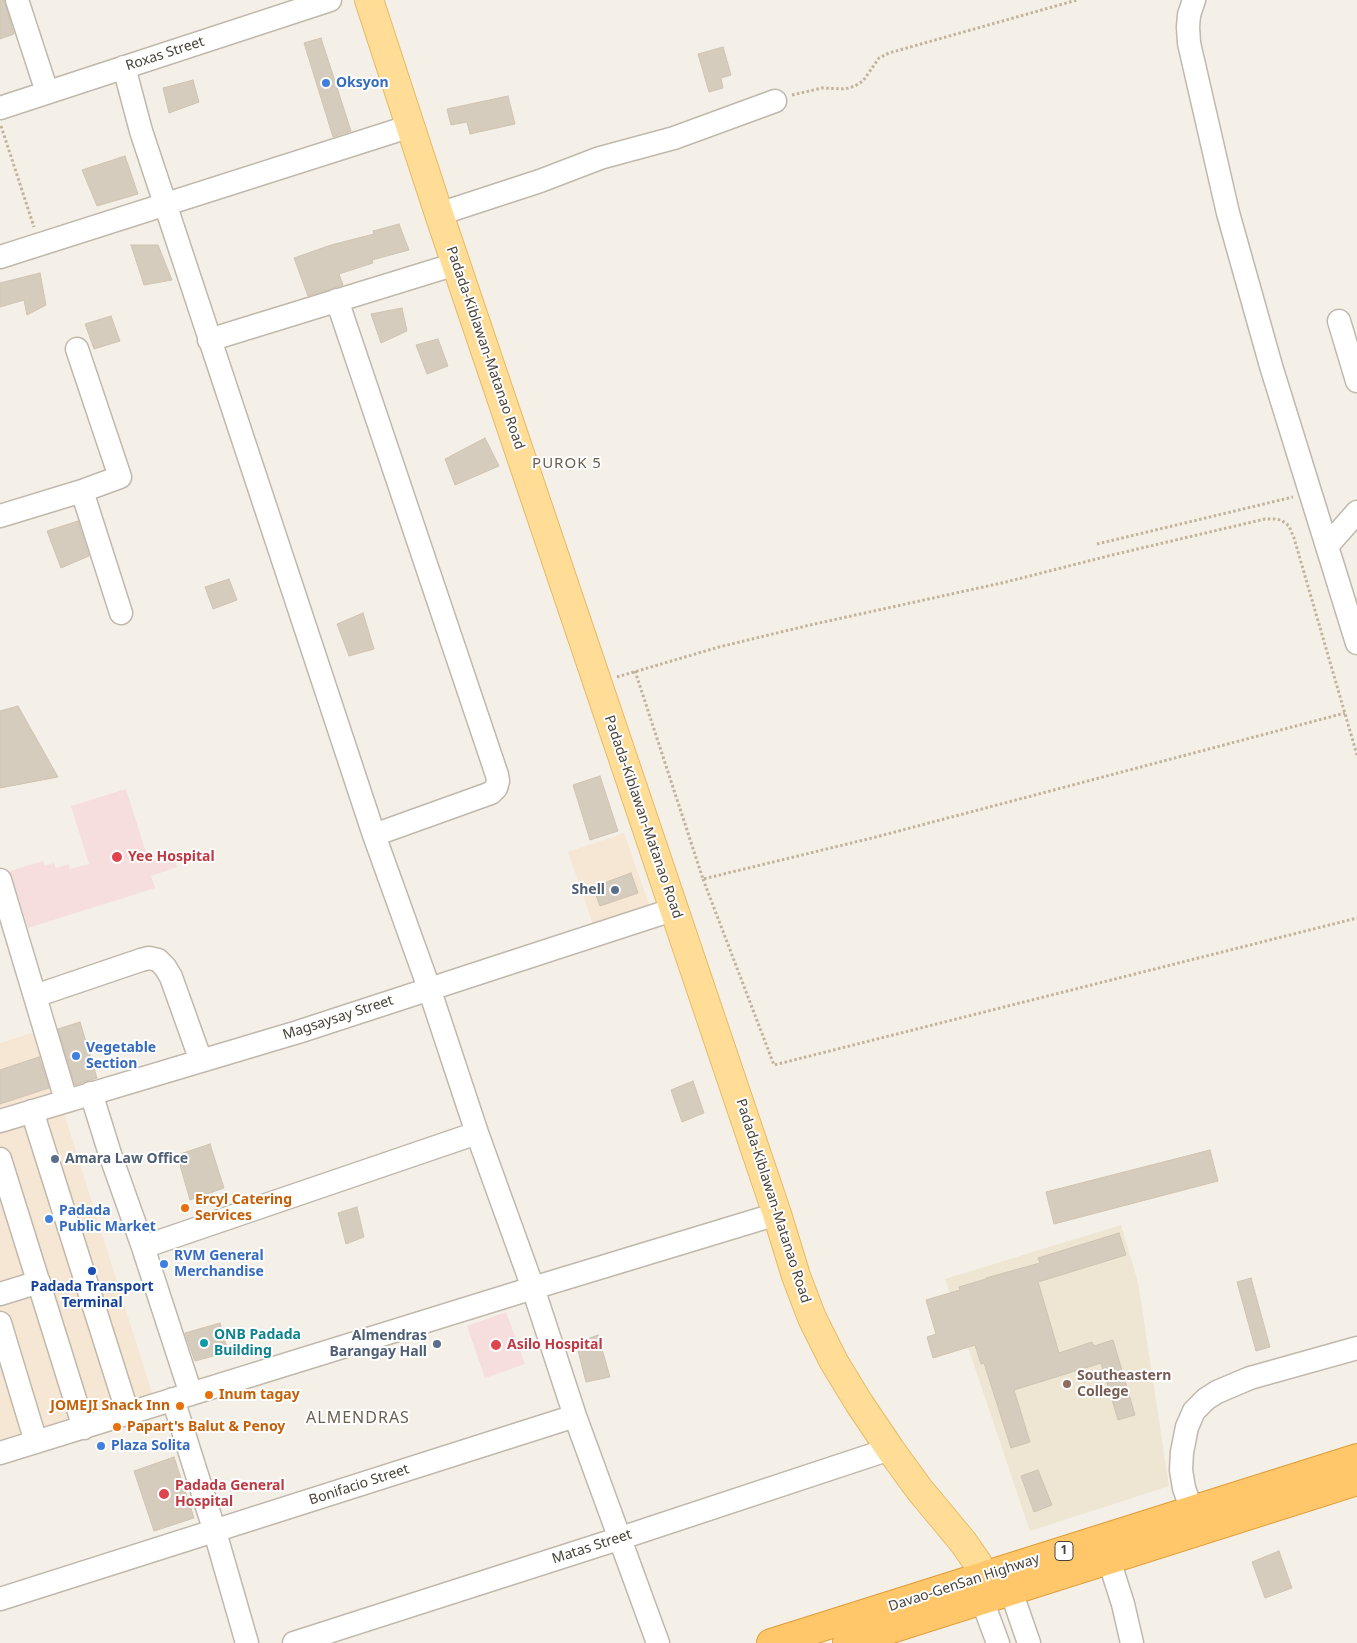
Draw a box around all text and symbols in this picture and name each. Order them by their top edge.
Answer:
street label: Roxas Street [124,33,206,75]
place label: Oksyon [336,75,389,91]
marker: Oksyon [320,77,332,89]
street label: Padada-Kiblawan-Matanao Road [442,244,528,452]
district label: PUROK 5 [531,455,603,473]
street label: Padada-Kiblawan-Matanao Road [600,713,686,921]
place label: Yee Hospital [128,849,215,865]
marker: Yee Hospital [110,850,124,864]
place label: Shell [571,882,605,898]
marker: Shell [609,884,621,896]
street label: Magsaysay Street [281,992,395,1044]
place label: Vegetable Section [86,1040,156,1072]
marker: Vegetable Section [70,1050,82,1062]
street label: Padada-Kiblawan-Matanao Road [732,1097,814,1305]
place label: Amara Law Office [65,1151,188,1167]
marker: Amara Law Office [49,1153,61,1165]
place label: Ercyl Catering Services [195,1192,292,1224]
marker: Ercyl Catering Services [179,1202,191,1214]
place label: Padada Public Market [59,1203,156,1236]
marker: Padada Public Market [43,1213,55,1225]
place label: RVM General Merchandise [174,1248,264,1280]
marker: RVM General Merchandise [158,1258,170,1270]
marker: Padada Transport Terminal [86,1265,98,1277]
place label: Padada Transport Terminal [31,1279,153,1311]
place label: ONB Padada Building [214,1327,301,1360]
place label: Almendras Barangay Hall [330,1328,427,1360]
marker: ONB Padada Building [198,1337,210,1349]
place label: Asilo Hospital [507,1337,603,1353]
marker: Almendras Barangay Hall [431,1338,443,1350]
marker: Asilo Hospital [489,1338,503,1352]
place label: Southeastern College [1077,1368,1171,1400]
marker: Southeastern College [1061,1378,1073,1390]
place label: Inum tagay [219,1387,300,1403]
marker: Inum tagay [203,1389,215,1401]
place label: JOMEJI Snack Inn [50,1398,170,1414]
marker: JOMEJI Snack Inn [174,1400,186,1412]
district label: ALMENDRAS [305,1408,411,1428]
place label: Papart's Balut & Penoy [127,1419,285,1435]
marker: Papart's Balut & Penoy [111,1421,123,1433]
place label: Plaza Solita [111,1438,190,1454]
marker: Plaza Solita [95,1440,107,1452]
street label: Bonifacio Street [307,1461,411,1509]
place label: Padada General Hospital [175,1478,285,1510]
marker: Padada General Hospital [157,1487,171,1501]
street label: Matas Street [550,1526,634,1568]
road number: 1 [1055,1542,1073,1560]
street label: Davao-GenSan Highway [886,1551,1042,1615]

